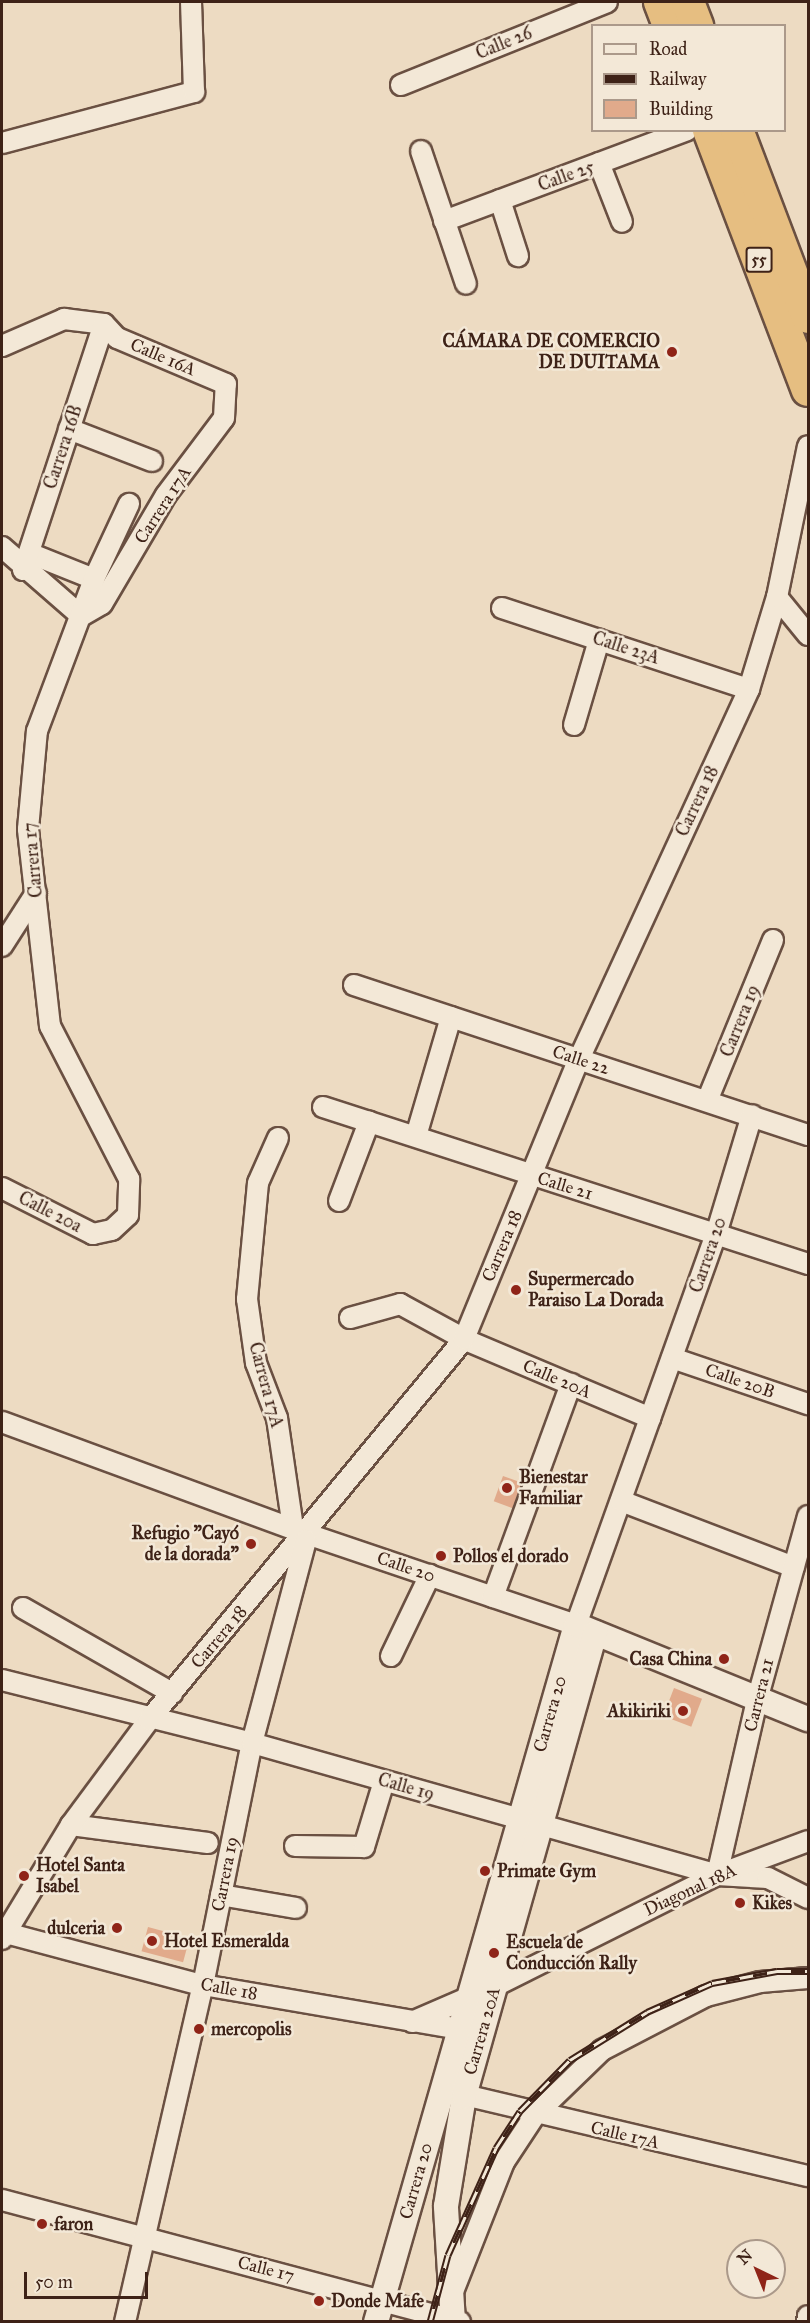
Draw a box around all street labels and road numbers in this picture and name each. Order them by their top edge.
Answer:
street label: Calle 26 [473,22,535,64]
street label: Calle 25 [535,156,597,196]
road number: 55 [746,247,772,273]
street label: Calle 16A [127,334,199,380]
street label: Carrera 16B [39,402,87,492]
street label: Carrera 17A [130,462,196,548]
street label: Calle 23A [590,627,662,669]
street label: Carrera 18 [671,762,723,840]
street label: Carrera 17 [19,821,47,899]
street label: Carrera 19 [716,982,764,1060]
street label: Calle 22 [550,1041,612,1079]
street label: Calle 21 [535,1167,595,1205]
street label: Calle 20a [15,1187,85,1237]
street label: Carrera 18 [477,1207,527,1285]
street label: Carrera 20 [685,1214,731,1296]
street label: Carrera 17A [244,1340,288,1430]
street label: Calle 20A [519,1355,595,1403]
street label: Calle 20B [702,1359,778,1403]
street label: Calle 20 [374,1547,438,1587]
street label: Carrera 18 [186,1601,252,1673]
street label: Carrera 21 [739,1656,779,1734]
street label: Carrera 20 [529,1673,571,1755]
street label: Calle 19 [375,1769,437,1805]
street label: Carrera 19 [207,1835,243,1913]
street label: Diagonal 18A [640,1859,740,1921]
street label: Calle 18 [199,1973,259,2005]
street label: Carrera 20A [459,1985,505,2077]
street label: Calle 17A [589,2117,661,2153]
street label: Carrera 20 [395,2140,437,2222]
street label: Calle 17 [235,2252,297,2286]

